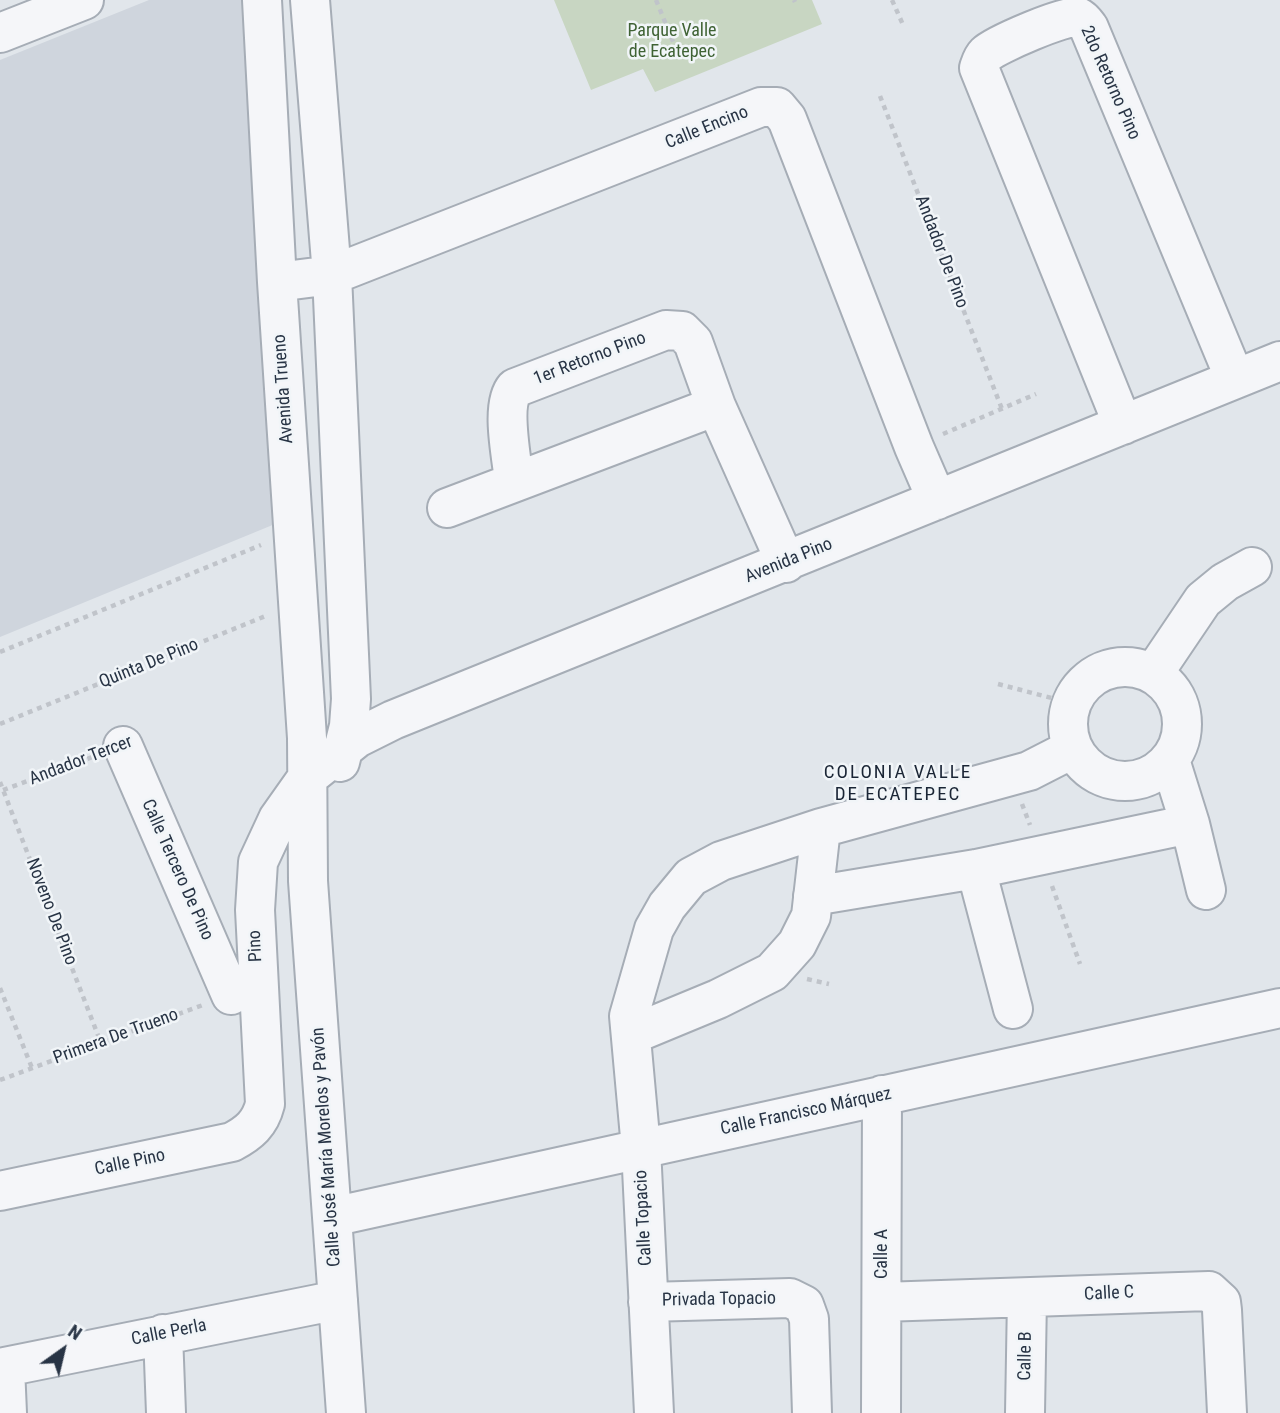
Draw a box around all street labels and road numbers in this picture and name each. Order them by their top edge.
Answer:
street label: 2do Retorno Pino [1075,23,1145,143]
street label: Calle Encino [662,102,752,154]
street label: Andador De Pino [910,193,972,311]
street label: 1er Retorno Pino [531,328,649,390]
street label: Avenida Trueno [269,334,299,444]
street label: Avenida Pino [742,534,836,588]
street label: Quinta De Pino [96,634,202,694]
street label: Andador Tercer [26,731,136,791]
street label: Calle Tercero De Pino [136,796,218,944]
street label: Noveno De Pino [21,856,81,968]
street label: Pino [244,930,268,962]
street label: Primera De Trueno [51,1004,181,1070]
street label: Calle José María Morelos y Pavón [308,1027,346,1267]
street label: Calle Francisco Márquez [719,1083,893,1141]
street label: Calle Pino [93,1145,167,1181]
street label: Calle Topacio [631,1169,657,1267]
street label: Calle A [871,1229,893,1279]
street label: Calle C [1084,1282,1134,1306]
street label: Privada Topacio [662,1288,776,1312]
street label: Calle Perla [130,1315,208,1351]
street label: Calle B [1015,1331,1037,1381]

